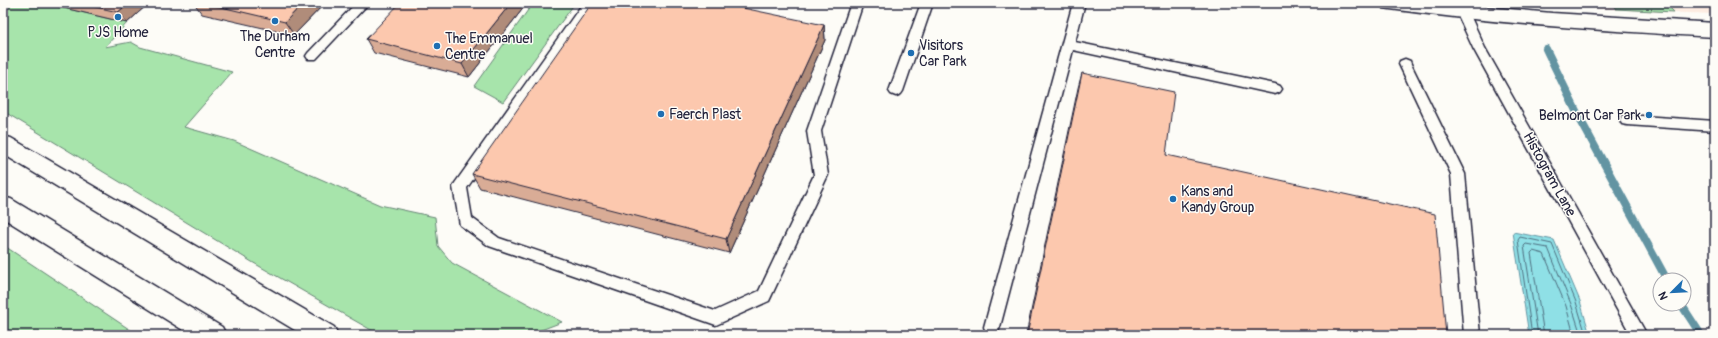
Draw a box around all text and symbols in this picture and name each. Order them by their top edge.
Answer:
marker: PJS Home [113,12,123,22]
marker: The Durham Centre [270,16,280,26]
place label: PJS Home [88,24,149,41]
place label: The Durham Centre [240,28,310,61]
place label: The Emmanuel Centre [445,30,533,63]
place label: Visitors Car Park [919,37,967,70]
marker: The Emmanuel Centre [432,41,442,51]
marker: Visitors Car Park [906,48,916,58]
place label: Faerch Plast [669,106,742,123]
place label: Belmont Car Park [1539,107,1641,124]
marker: Faerch Plast [656,109,666,119]
marker: Belmont Car Park [1644,110,1654,120]
street label: Histogram Lane [1519,129,1580,219]
place label: Kans and Kandy Group [1181,183,1255,216]
marker: Kans and Kandy Group [1168,194,1178,204]
north arrow [1652,272,1692,312]
text: N [1656,289,1671,302]

